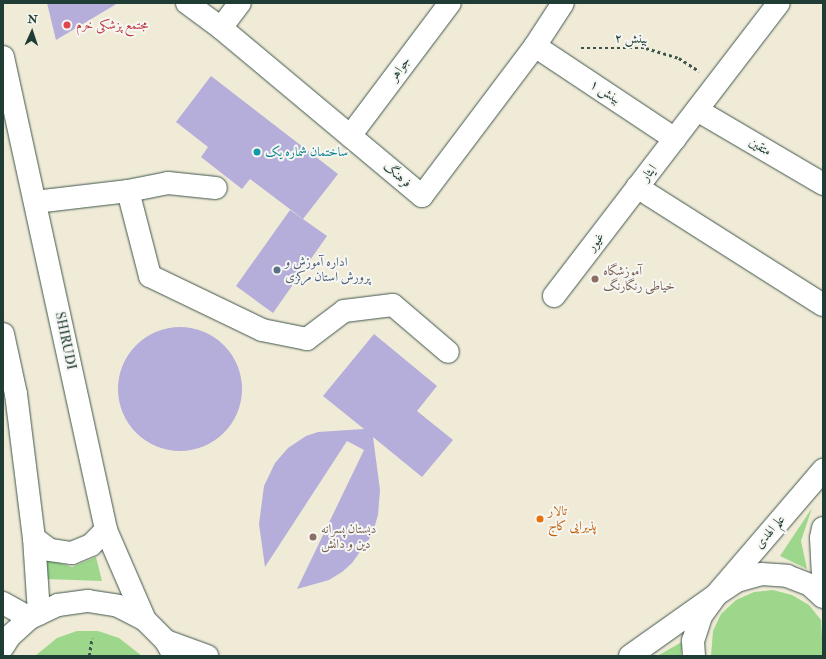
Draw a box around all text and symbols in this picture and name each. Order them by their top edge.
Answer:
north arrow [12,12,52,52]
text: N [27,13,38,26]
place label: مجتمع پزشکی خرم [76,17,148,33]
marker: مجتمع پزشکی خرم [61,19,73,31]
street label: بینش ۲ [614,31,648,47]
street label: جواهر [386,54,414,84]
street label: بینش ۱ [587,76,623,108]
street label: متقین [746,134,774,160]
place label: ساختمان شماره یک [265,144,348,160]
marker: ساختمان شماره یک [252,147,262,157]
street label: فرهنگ [380,159,414,191]
street label: ایثار [638,162,660,184]
street label: غیور [584,230,608,254]
place label: اداره آموزش و پرورش استان مرکزی [285,255,370,286]
place label: آموزشگاه خیاطی رنگارنگ [603,264,675,295]
marker: اداره آموزش و پرورش استان مرکزی [272,265,282,275]
marker: آموزشگاه خیاطی رنگارنگ [590,274,600,284]
street label: SHIRUDI [51,311,79,371]
place label: تالار پذیرایی کاج [548,504,596,535]
street label: علم الهدی [751,512,789,552]
marker: تالار پذیرایی کاج [535,514,545,524]
place label: دبستان پسرانه دین و دانش [321,522,376,553]
marker: دبستان پسرانه دین و دانش [308,532,318,542]

